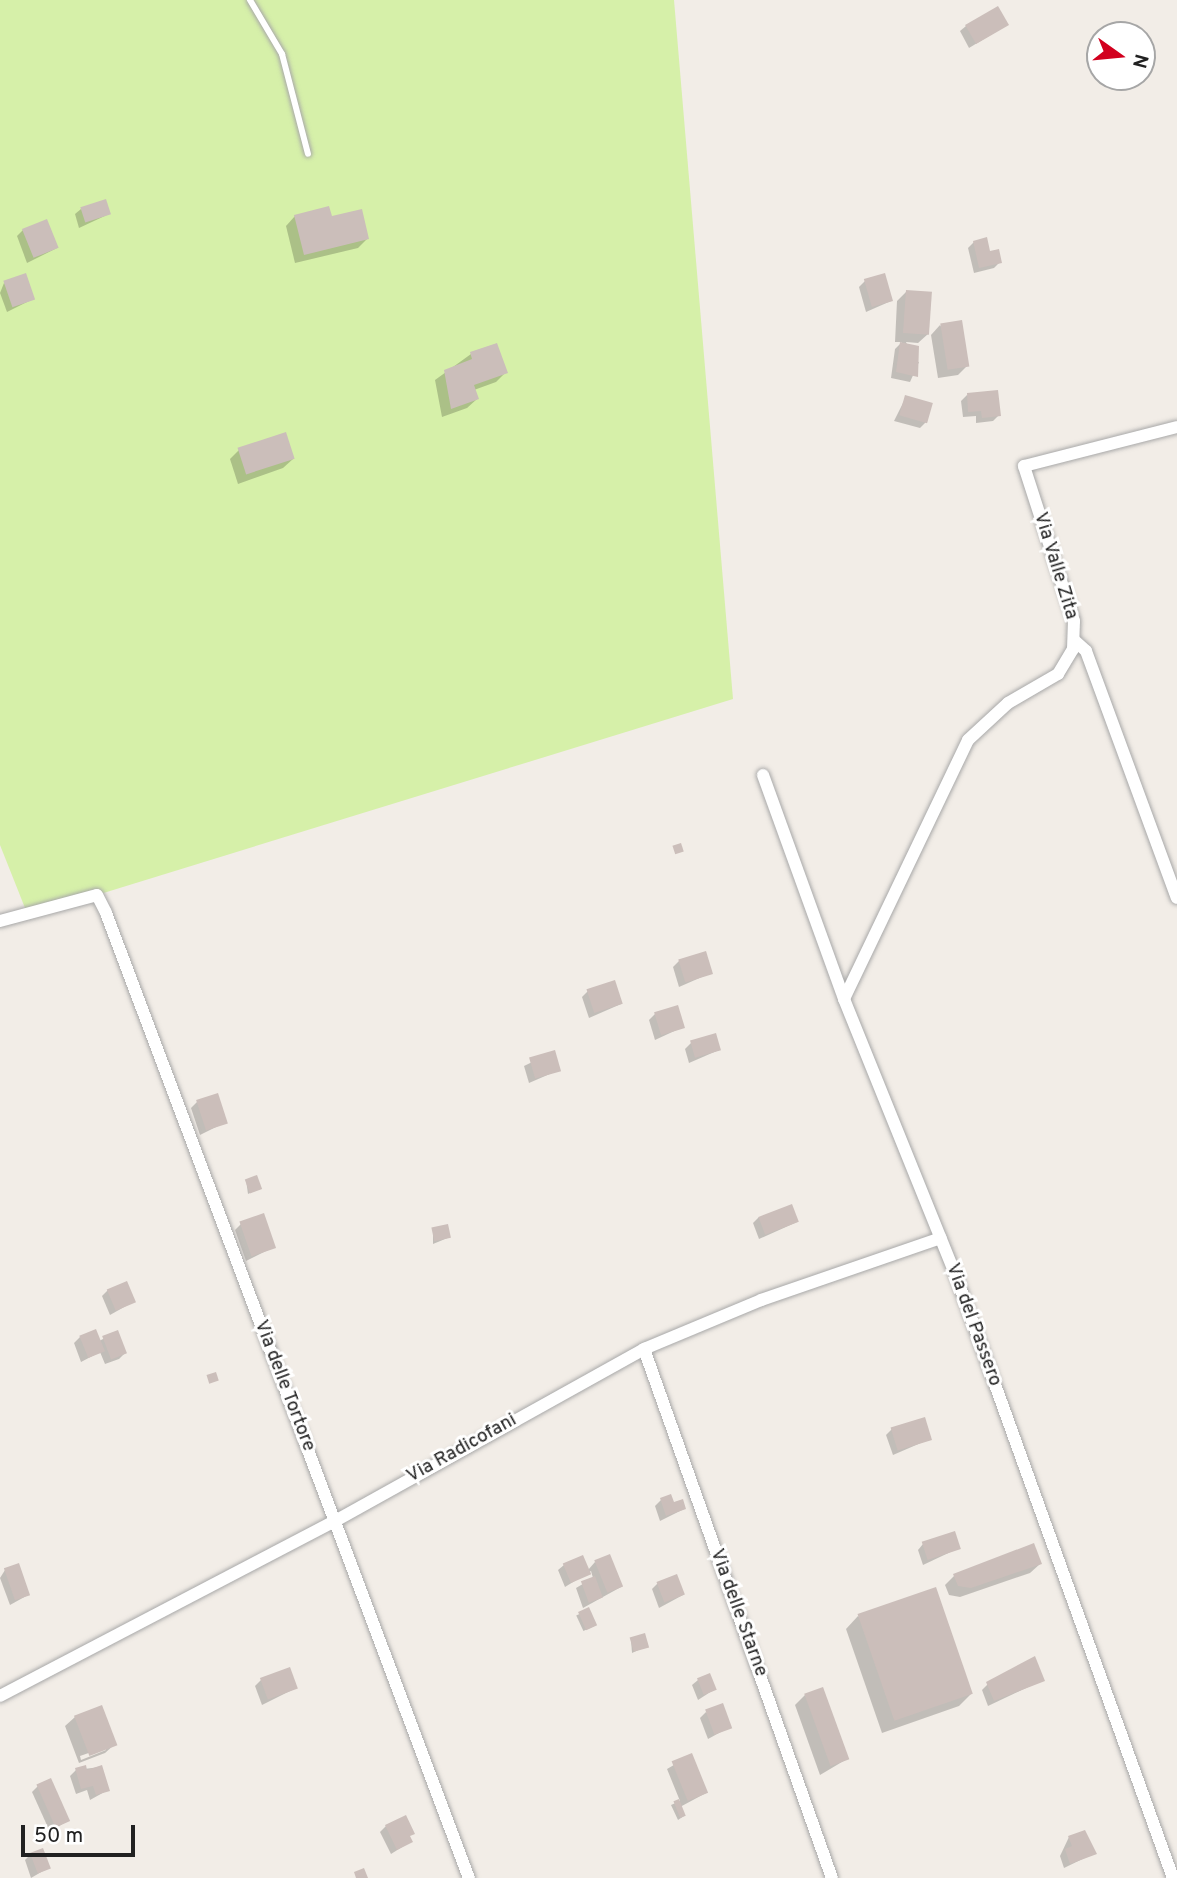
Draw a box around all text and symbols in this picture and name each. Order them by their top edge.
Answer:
north arrow [1086,21,1156,91]
text: N [1126,51,1153,71]
street label: Via Valle Zita [1028,509,1082,623]
street label: Via del Passero [940,1260,1006,1390]
street label: Via delle Tortore [248,1317,320,1455]
street label: Via Radicofani [403,1409,521,1489]
street label: Via delle Starne [704,1546,772,1680]
scale bar [24,1812,138,1856]
text: 50 m [34,1823,83,1850]

